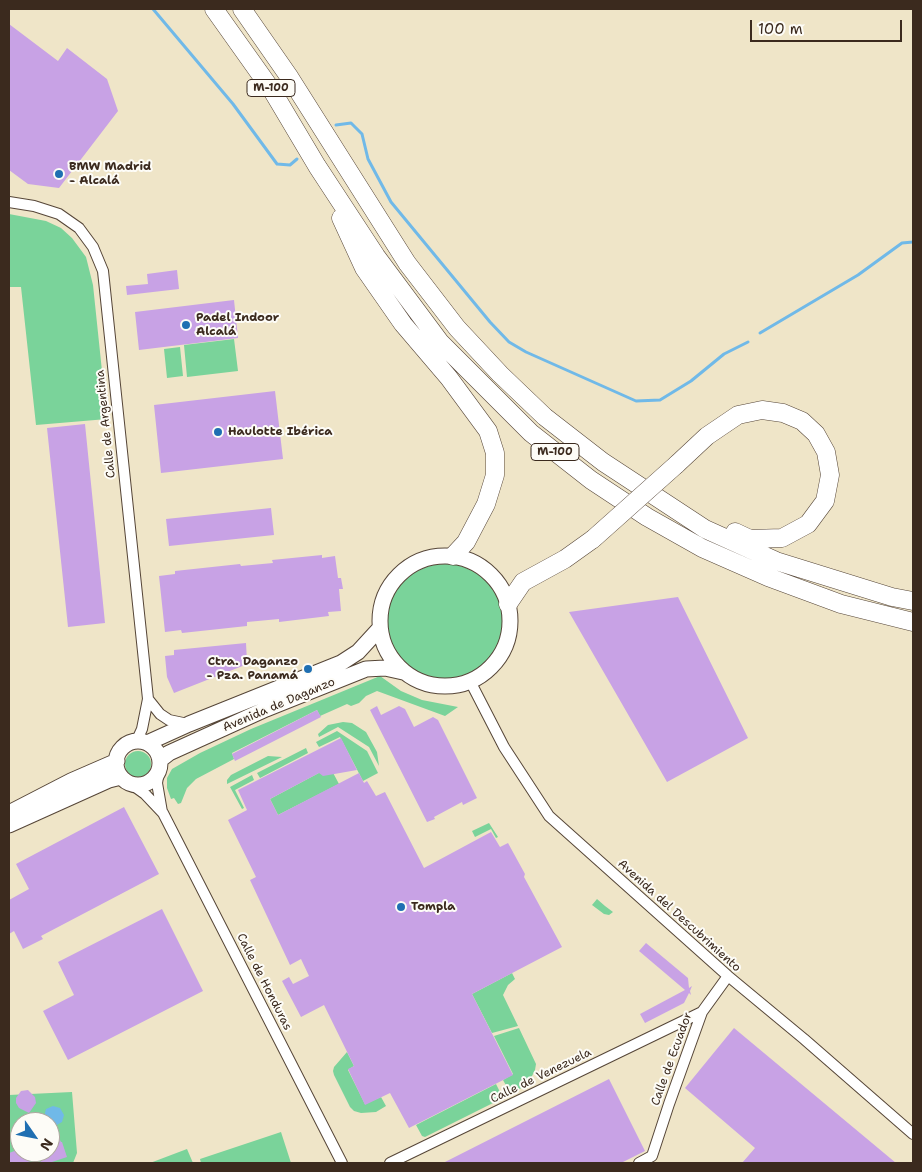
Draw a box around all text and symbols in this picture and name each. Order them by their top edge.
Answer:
scale bar [752,10,904,42]
text: 100 m [758,19,803,39]
road number: M-100 [247,80,295,96]
place label: BMW Madrid - Alcalá [69,160,151,188]
marker: BMW Madrid - Alcalá [53,168,65,180]
place label: Padel Indoor Alcalá [196,311,279,339]
marker: Padel Indoor Alcalá [180,319,192,331]
street label: Calle de Argentina [93,369,119,479]
place label: Haulotte Ibérica [228,425,333,439]
marker: Haulotte Ibérica [212,426,224,438]
road number: M-100 [531,444,579,461]
place label: Ctra. Daganzo - Pza. Panamá [206,655,298,683]
marker: Ctra. Daganzo - Pza. Panamá [302,663,314,675]
street label: Avenida de Daganzo [221,675,337,735]
street label: Avenida del Descubrimiento [615,857,743,975]
place label: Tompla [411,900,455,914]
marker: Tompla [395,901,407,913]
street label: Calle de Honduras [233,931,295,1033]
street label: Calle de Ecuador [648,1010,696,1108]
street label: Calle de Venezuela [488,1045,594,1107]
north arrow [10,1112,60,1162]
text: N [36,1135,57,1154]

